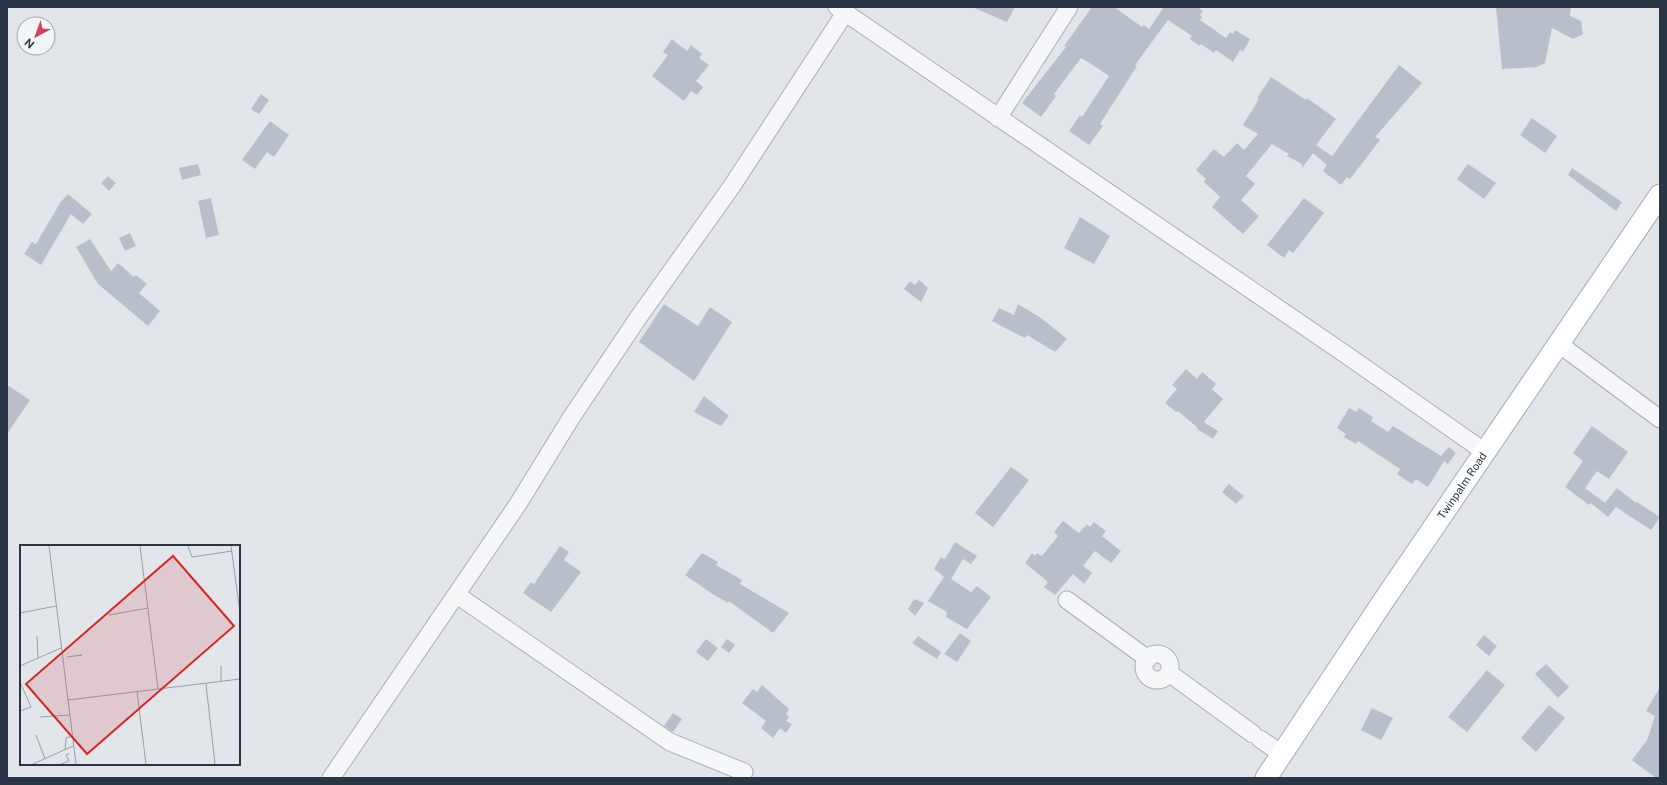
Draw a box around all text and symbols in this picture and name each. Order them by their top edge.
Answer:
north arrow [16,16,56,56]
text: N [22,36,37,51]
street label: Twinpalm Road [1435,450,1489,521]
inset map [20,545,240,765]

